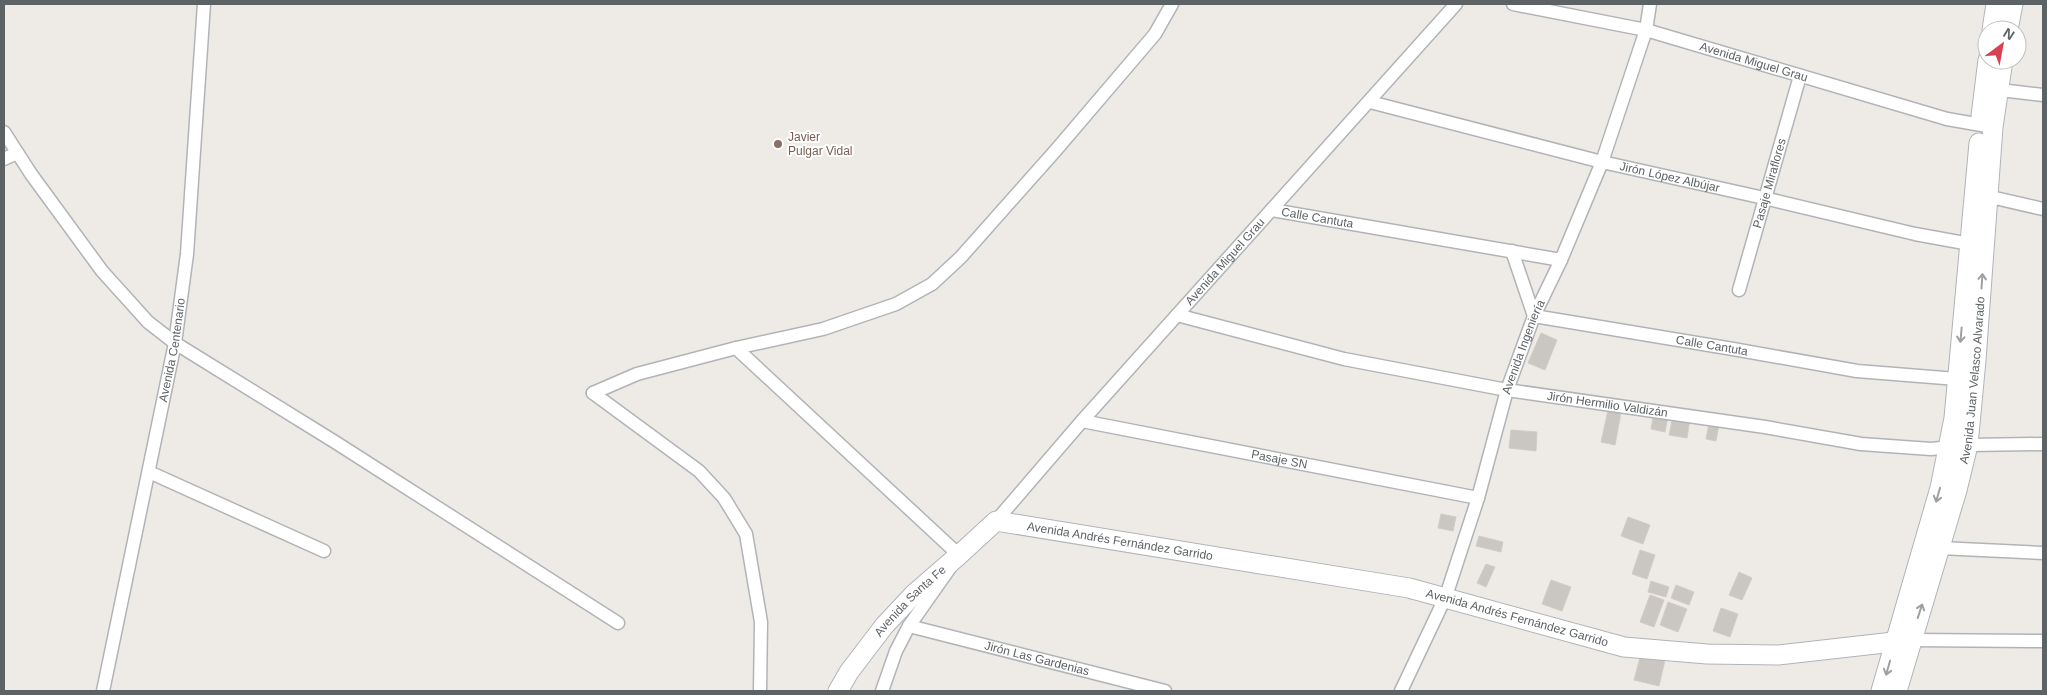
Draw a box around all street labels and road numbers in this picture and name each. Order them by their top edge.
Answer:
street label: Avenida Miguel Grau [1698,39,1810,84]
street label: Pasaje Miraflores [1750,137,1789,230]
street label: Jirón López Albújar [1618,159,1721,195]
street label: Calle Cantuta [1280,205,1355,231]
street label: Avenida Miguel Grau [1182,215,1268,308]
street label: Avenida Juan Velasco Alvarado [1957,296,1988,465]
street label: Avenida Centenario [156,297,188,403]
street label: Avenida Ingeniería [1499,297,1548,396]
street label: Calle Cantuta [1675,333,1749,359]
street label: Jirón Hermilio Valdizán [1546,389,1669,420]
street label: Pasaje SN [1250,447,1309,472]
street label: Avenida Andrés Fernández Garrido [1026,519,1214,563]
street label: Avenida Santa Fe [872,562,949,639]
street label: Avenida Andrés Fernández Garrido [1425,586,1610,649]
street label: Jirón Las Gardenias [983,638,1091,679]

